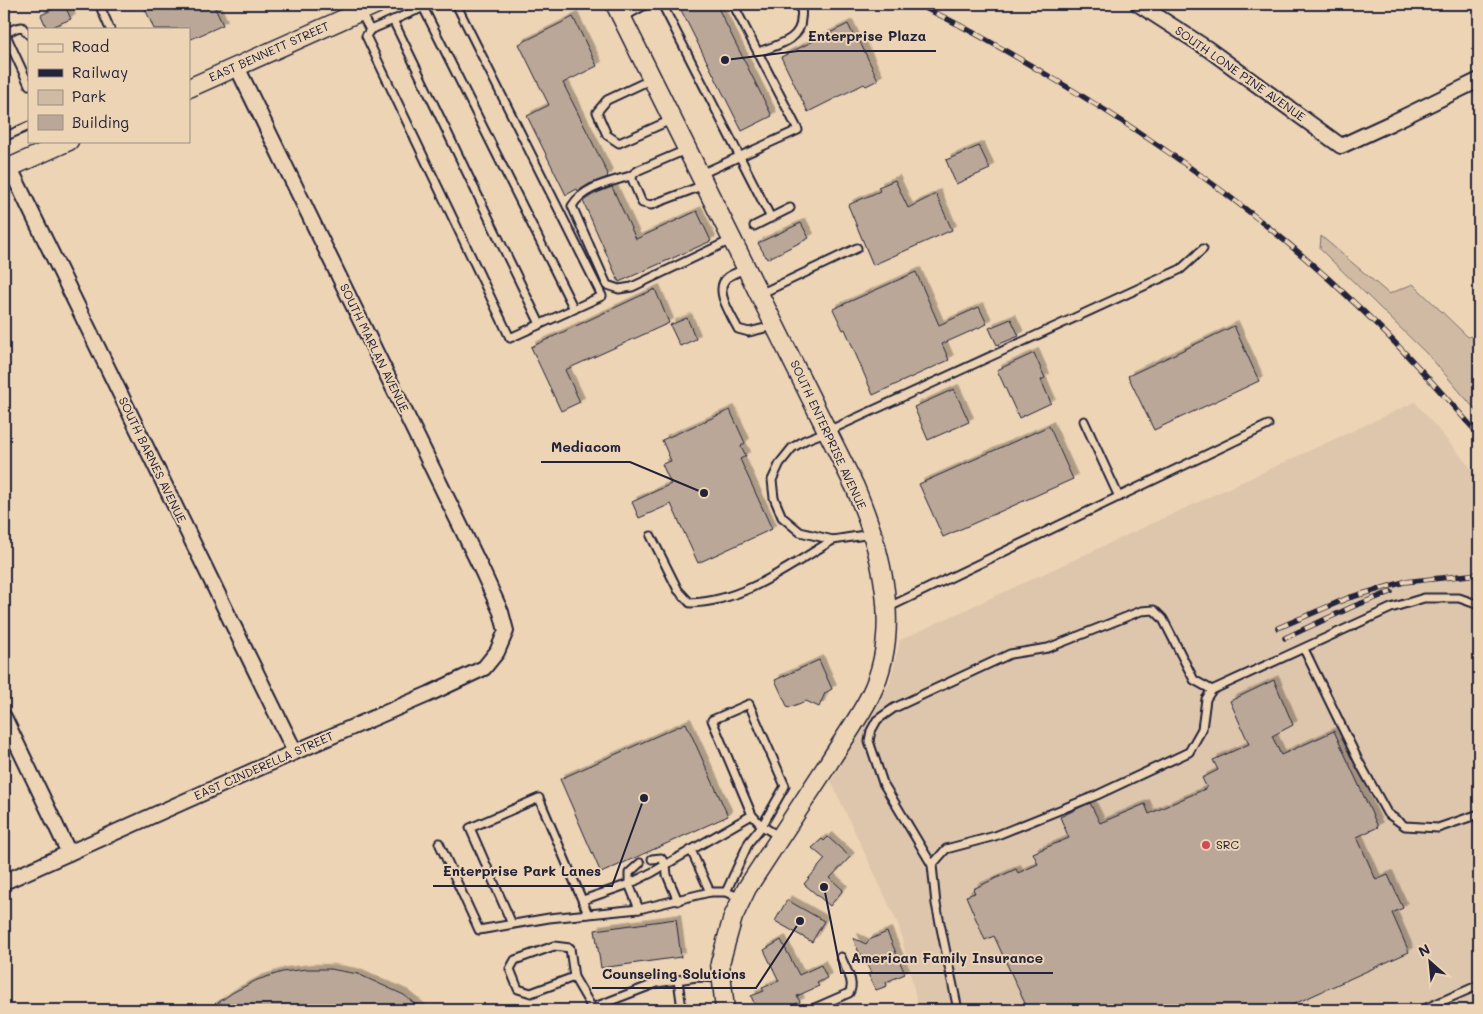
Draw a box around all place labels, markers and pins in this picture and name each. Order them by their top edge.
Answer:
callout: Enterprise Plaza [798,22,936,51]
callout: Mediacom [541,433,630,462]
place label: SRC [1216,836,1239,852]
marker: SRC [1200,839,1212,851]
callout: Enterprise Park Lanes [433,857,612,886]
callout: American Family Insurance [841,944,1053,973]
callout: Counseling Solutions [592,959,756,988]

